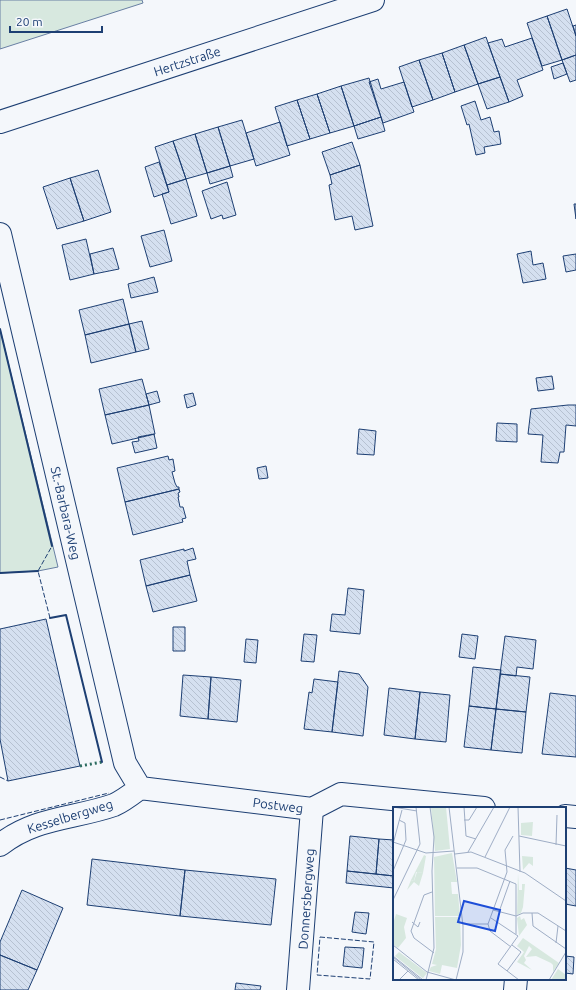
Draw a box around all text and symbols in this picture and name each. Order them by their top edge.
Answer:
scale bar [10,8,102,34]
text: 20 m [16,15,43,28]
street label: Hertzstraße [152,44,222,78]
street label: St.-Barbara-Weg [48,465,84,561]
street label: Postweg [252,795,304,815]
street label: Kesselbergweg [26,796,114,836]
inset map [393,807,566,980]
street label: Donnersbergweg [295,848,317,950]

